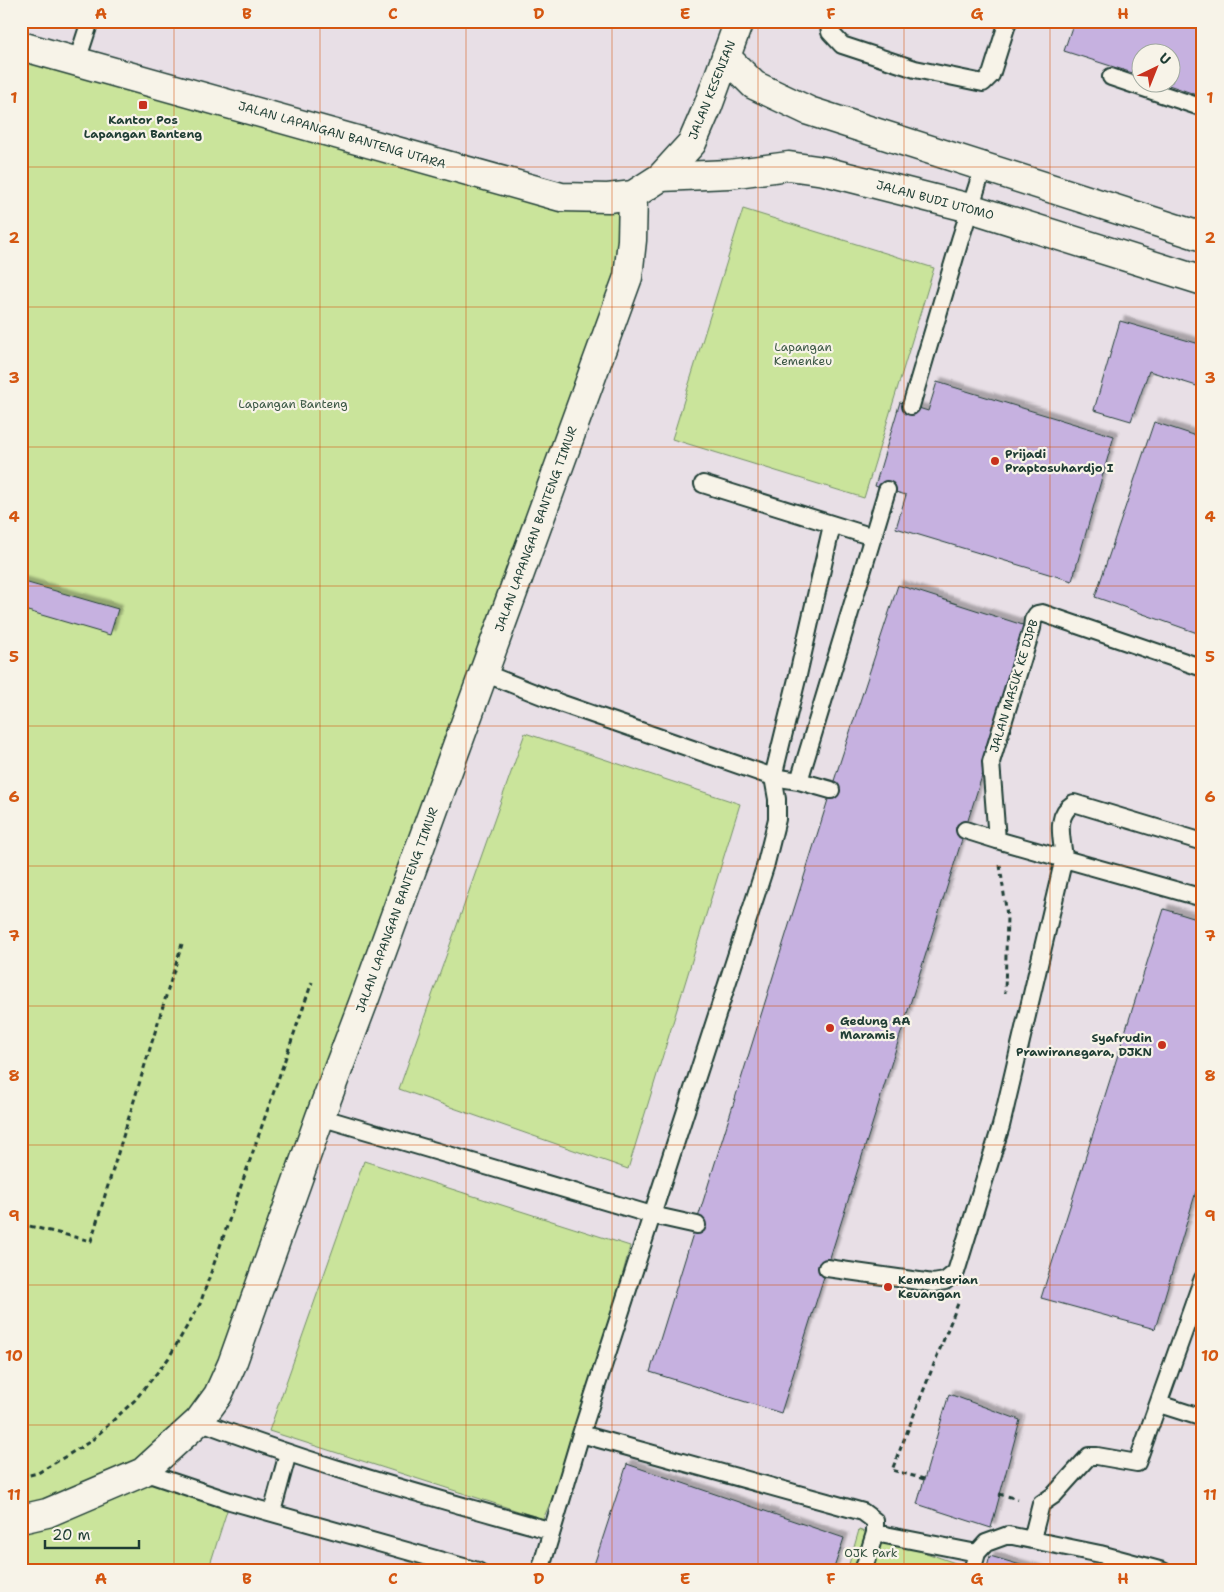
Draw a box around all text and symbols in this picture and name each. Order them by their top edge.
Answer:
text: A [95,3,107,24]
text: B [242,3,252,24]
text: C [388,3,398,24]
text: D [533,3,545,24]
text: E [680,3,690,24]
text: F [826,3,836,24]
text: G [971,3,984,24]
text: H [1117,3,1129,24]
street label: JALAN KESENIAN [685,38,739,142]
north arrow [1132,42,1182,92]
text: U [1155,49,1175,68]
text: 1 [10,87,18,108]
text: 1 [1206,87,1214,108]
street label: JALAN LAPANGAN BANTENG UTARA [236,98,448,172]
marker: Kantor Pos Lapangan Banteng [137,99,149,111]
place label: Kantor Pos Lapangan Banteng [84,112,202,142]
street label: JALAN BUDI UTOMO [874,177,996,223]
text: 2 [8,227,20,248]
text: 2 [1204,227,1216,248]
park label: Lapangan Kemenkeu [774,339,832,369]
text: 3 [8,367,20,388]
text: 3 [1204,367,1216,388]
park label: Lapangan Banteng [238,396,348,412]
street label: JALAN LAPANGAN BANTENG TIMUR [491,424,581,634]
place label: Prijadi Praptosuhardjo I [1005,446,1114,476]
marker: Prijadi Praptosuhardjo I [989,455,1001,467]
text: 4 [8,506,20,527]
text: 4 [1204,506,1216,527]
street label: JALAN MASUK KE DJPB [986,617,1042,755]
text: 5 [9,646,19,667]
text: 5 [1205,646,1215,667]
text: 6 [8,786,20,807]
text: 6 [1204,786,1216,807]
street label: JALAN LAPANGAN BANTENG TIMUR [352,805,442,1015]
text: 7 [8,925,20,946]
text: 7 [1204,925,1216,946]
place label: Gedung AA Maramis [840,1013,910,1043]
marker: Gedung AA Maramis [824,1022,836,1034]
place label: Syafrudin Prawiranegara, DJKN [1016,1030,1152,1060]
marker: Syafrudin Prawiranegara, DJKN [1156,1039,1168,1051]
text: 8 [8,1065,20,1086]
text: 8 [1204,1065,1216,1086]
text: 9 [8,1205,20,1226]
text: 9 [1204,1205,1216,1226]
place label: Kementerian Keuangan [898,1272,978,1302]
marker: Kementerian Keuangan [882,1281,894,1293]
text: 10 [5,1345,23,1366]
text: 10 [1201,1345,1219,1366]
text: 11 [7,1484,21,1505]
text: 11 [1203,1484,1217,1505]
scale bar [45,1517,139,1549]
text: 20 m [52,1525,91,1545]
park label: OJK Park [844,1545,898,1561]
text: A [95,1568,107,1589]
text: B [242,1568,252,1589]
text: C [388,1568,398,1589]
text: D [533,1568,545,1589]
text: E [680,1568,690,1589]
text: F [826,1568,836,1589]
text: G [971,1568,984,1589]
text: H [1117,1568,1129,1589]

